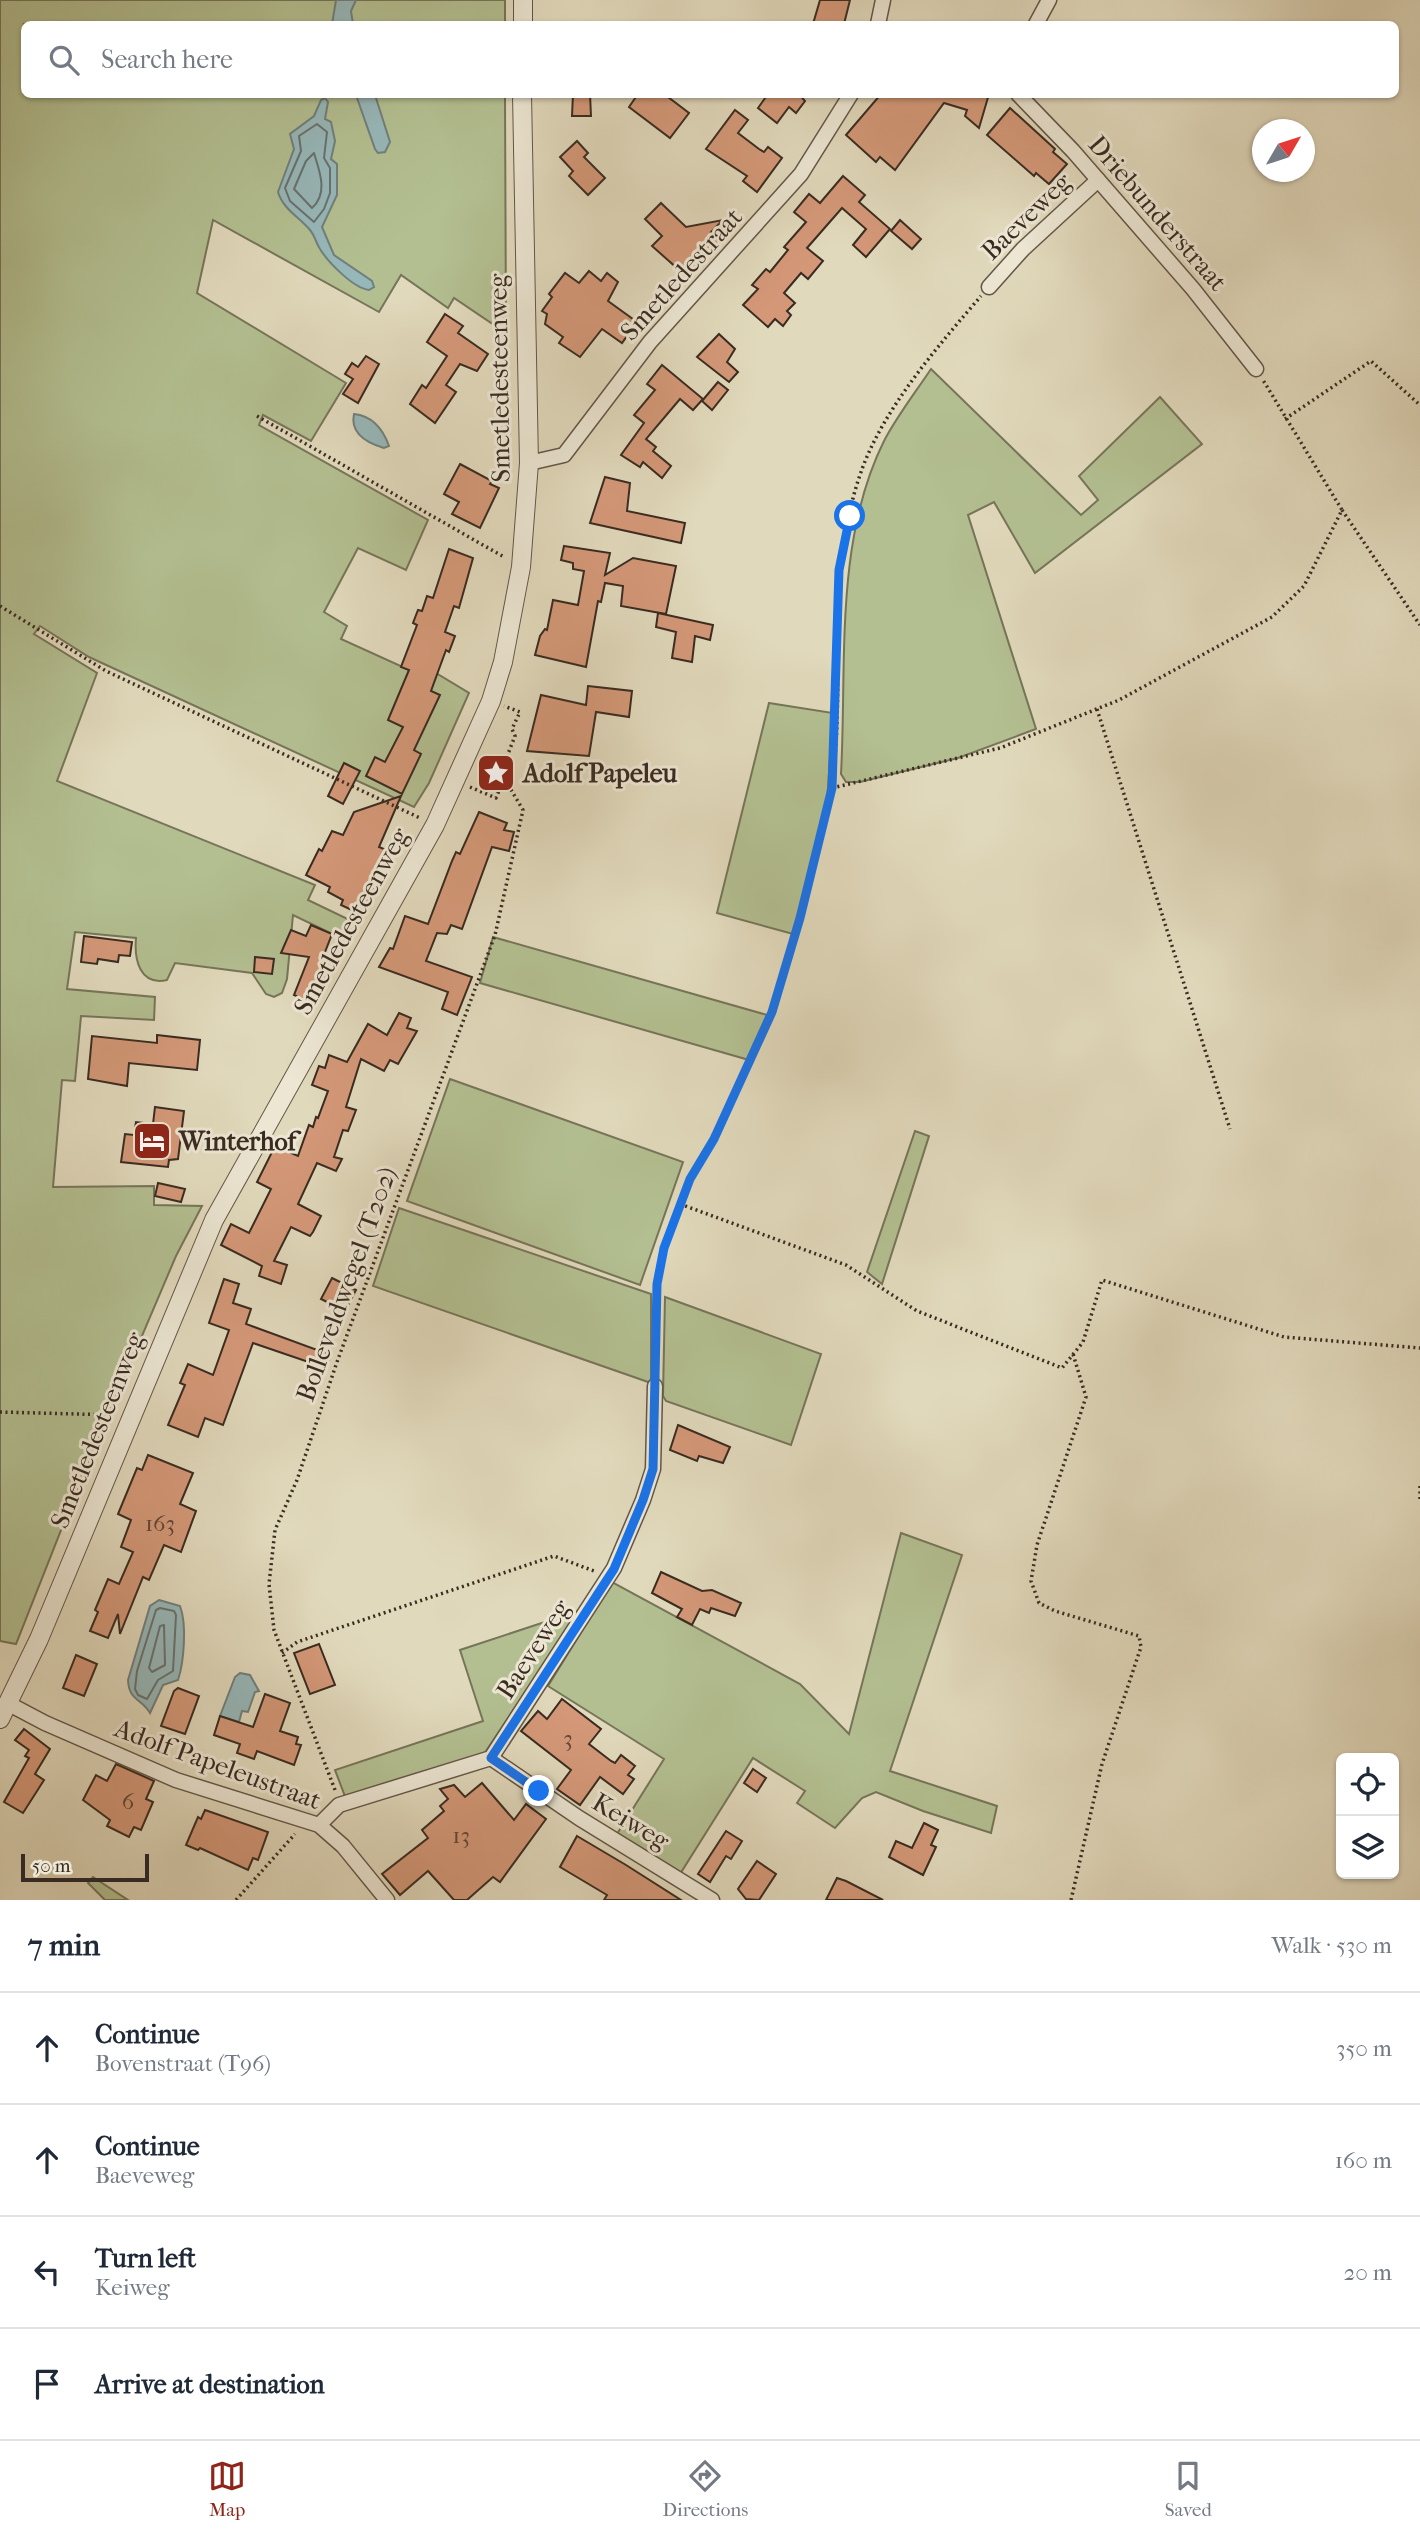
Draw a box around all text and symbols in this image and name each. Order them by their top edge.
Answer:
search box [21,21,1399,98]
icon: search [45,41,83,79]
text: Search here [101,44,233,75]
north arrow [1252,119,1315,182]
street label: Driebunderstraat [1082,129,1234,298]
street label: Baeveweg [975,165,1078,267]
street label: Smetledestraat [614,201,749,347]
street label: Smetledesteenweg [482,272,517,483]
route start [834,500,865,531]
place icon: Adolf Papeleu [475,752,517,794]
place label: Adolf Papeleu [521,758,677,789]
street label: Smetledesteenweg [287,821,416,1020]
hotel icon: Winterhof [131,1120,173,1162]
place label: Winterhof [178,1126,301,1157]
street label: Bolleveldwegel (T202) [290,1163,403,1406]
street label: Smetledesteenweg [44,1327,151,1533]
house number: 163 [145,1510,175,1537]
street label: Baeveweg [490,1593,578,1705]
street label: Adolf Papeleustraat [109,1712,326,1816]
house number: 3 [563,1725,573,1752]
map controls [1336,1753,1399,1879]
button: locate [1336,1753,1399,1816]
route end [523,1775,554,1806]
street label: Keiweg [587,1786,676,1857]
house number: 6 [122,1788,135,1815]
button: layers [1336,1816,1399,1879]
house number: 13 [452,1822,470,1849]
scale bar [21,1851,149,1883]
text: 50 m [32,1855,71,1877]
text: 7 min [28,1928,100,1963]
text: Walk · 530 m [1272,1932,1392,1959]
text: Continue [95,2019,200,2050]
icon: ahead [28,2029,66,2067]
text: 350 m [1336,2035,1392,2062]
text: Bovenstraat (T96) [95,2050,271,2077]
text: Continue [95,2131,200,2162]
icon: ahead [28,2141,66,2179]
text: 160 m [1335,2147,1392,2174]
text: Baeveweg [95,2162,194,2189]
text: Turn left [95,2243,196,2274]
icon: left [28,2253,66,2291]
text: 20 m [1343,2259,1392,2286]
text: Keiweg [95,2274,170,2301]
icon: arrive [28,2365,66,2403]
text: Arrive at destination [95,2369,325,2400]
tab: Map [208,2457,246,2521]
tab: Directions [663,2457,748,2521]
tab: Saved [1165,2457,1212,2521]

